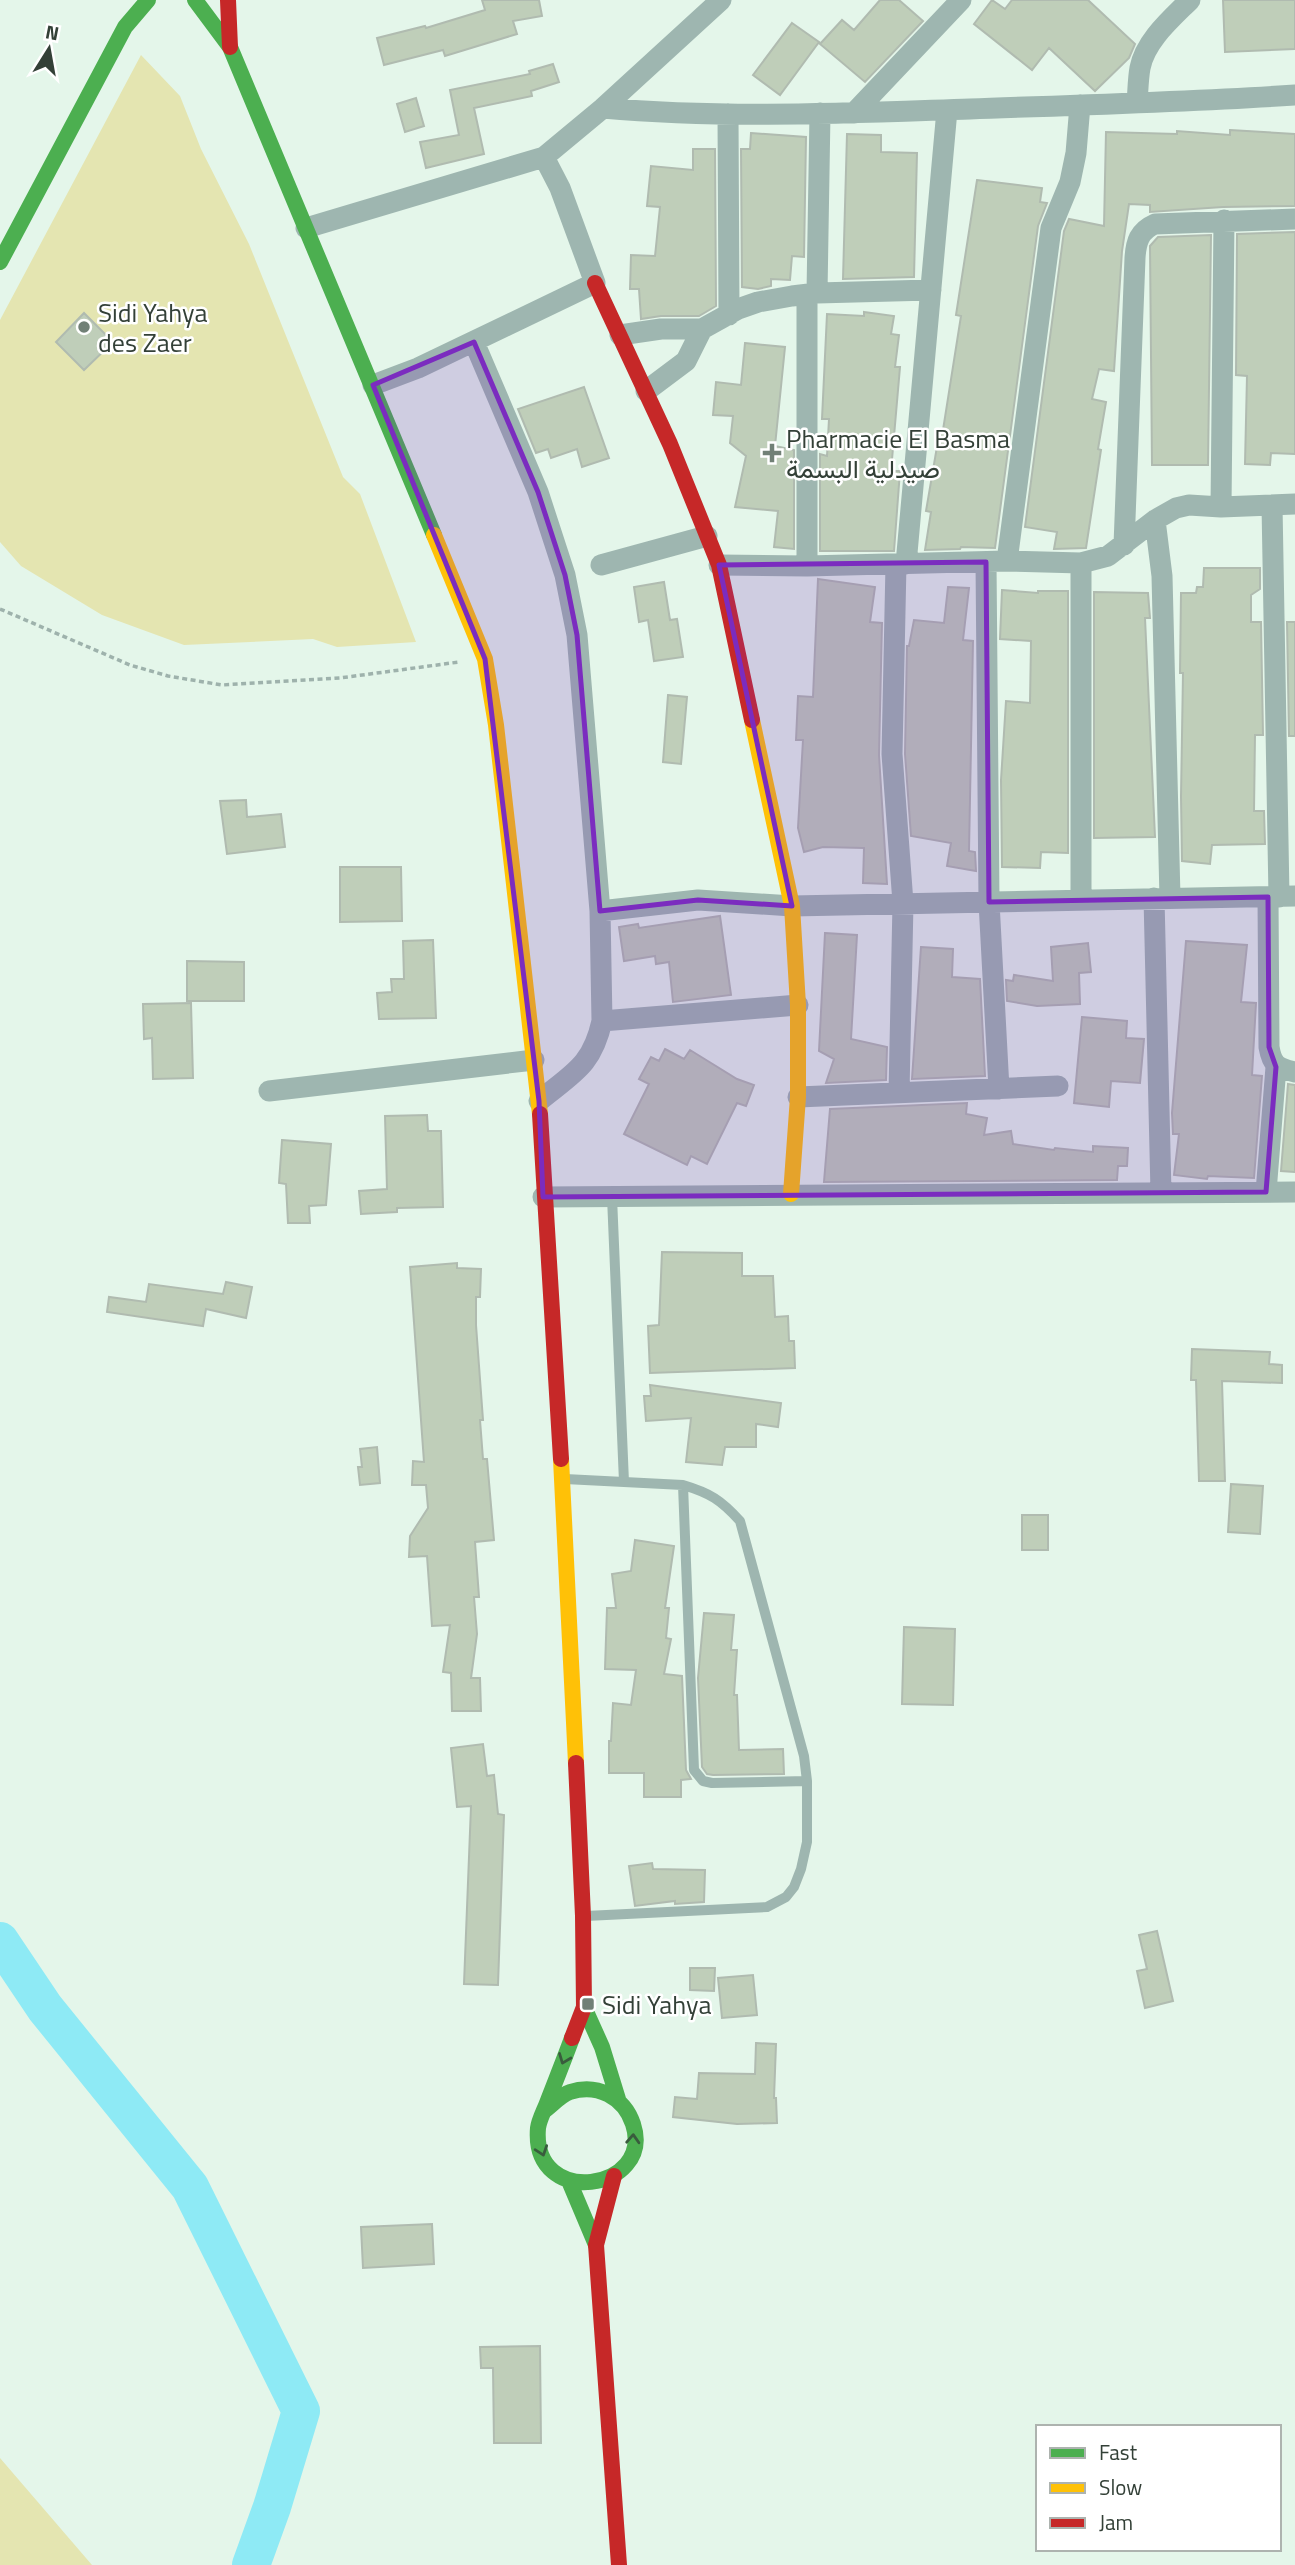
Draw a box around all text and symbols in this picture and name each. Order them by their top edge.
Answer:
north arrow [14,14,84,84]
text: N [43,16,62,47]
place label: Sidi Yahya des Zaer [98,293,207,362]
marker: Sidi Yahya des Zaer [76,319,92,335]
place label: Pharmacie El Basma صيدلية البسمة [786,419,1010,488]
marker: Pharmacie El Basma صيدلية البسمة [764,445,780,461]
place label: Sidi Yahya [602,1985,711,2024]
marker: Sidi Yahya [580,1996,596,2012]
one-way arrow [559,2052,573,2064]
one-way arrow [626,2133,641,2144]
one-way arrow [534,2144,548,2157]
legend [1036,2425,1281,2551]
text: Fast [1099,2436,1138,2468]
text: Slow [1099,2471,1142,2503]
text: Jam [1099,2506,1133,2538]

